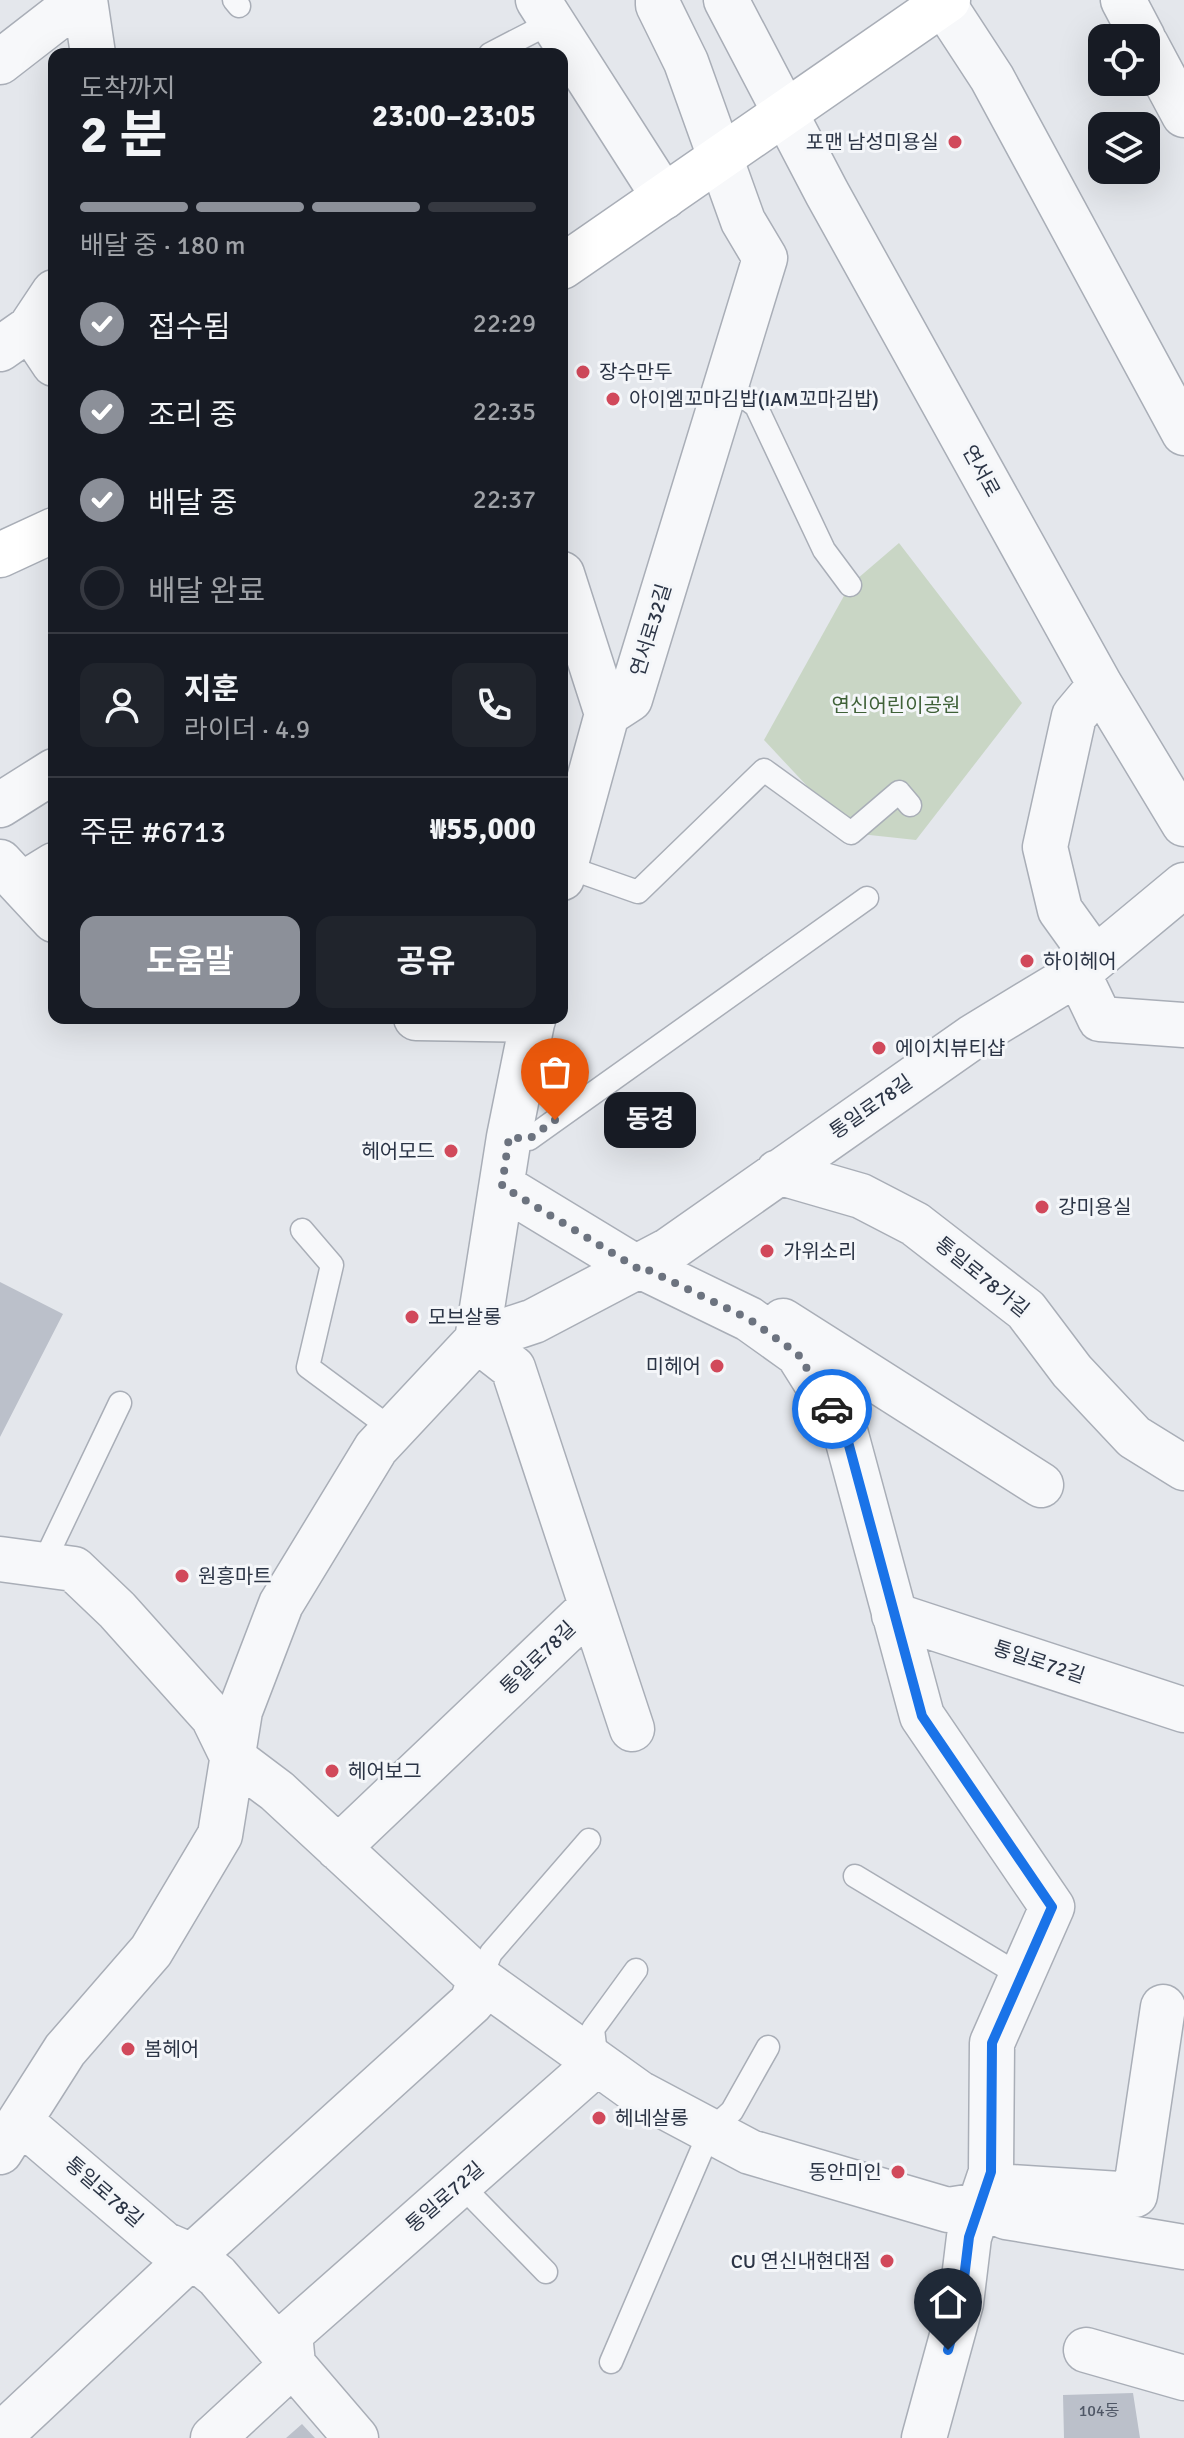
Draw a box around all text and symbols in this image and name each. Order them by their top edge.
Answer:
map controls [1088,24,1160,184]
button: locate [1088,24,1160,96]
text: 도착까지 [80,73,176,105]
text: 23:00–23:05 [372,98,536,135]
text: 2 분 [80,103,167,167]
button: layers [1088,112,1160,184]
place label: 포맨 남성미용실 [806,130,939,155]
marker: 포맨 남성미용실 [946,133,964,151]
text: 배달 중 · 180 m [80,230,245,262]
icon: check [80,302,124,346]
text: 22:29 [473,308,536,340]
text: 접수됨 [148,309,231,346]
place label: 장수만두 [599,360,673,385]
marker: 장수만두 [574,363,592,381]
place label: 아이엠꼬마김밥(IAM꼬마김밥) [629,387,879,412]
icon: check [80,390,124,434]
marker: 아이엠꼬마김밥(IAM꼬마김밥) [604,390,622,408]
text: 22:35 [473,396,536,428]
text: 조리 중 [148,397,237,434]
street label: 연서로 [957,441,1005,501]
icon: check [80,478,124,522]
text: 22:37 [473,484,536,516]
text: 배달 중 [148,485,237,522]
text: 배달 완료 [148,573,265,610]
street label: 연서로32길 [625,581,677,679]
button: person [80,663,164,747]
button: phone [452,663,536,747]
text: 지훈 [184,671,239,708]
park label: 연신어린이공원 [832,693,960,718]
text: 라이더 · 4.9 [184,714,310,746]
text: ₩55,000 [430,811,536,848]
text: 주문 #6713 [80,814,226,851]
button: 도움말 [80,916,300,1008]
button: 공유 [316,916,536,1008]
place label: 하이헤어 [1043,949,1117,974]
marker: 하이헤어 [1018,952,1036,970]
place label: 에이치뷰티샵 [895,1036,1005,1061]
pin [521,1038,589,1120]
marker: 에이치뷰티샵 [870,1039,888,1057]
icon: bag [533,1050,577,1094]
street label: 통일로78길 [825,1069,917,1145]
callout: 동경 [603,1092,695,1148]
text: 동경 [626,1104,674,1136]
place label: 헤어모드 [361,1139,435,1164]
marker: 헤어모드 [442,1142,460,1160]
place label: 강미용실 [1058,1195,1132,1220]
marker: 강미용실 [1033,1198,1051,1216]
street label: 통일로78가길 [930,1232,1034,1322]
place label: 가위소리 [783,1239,857,1264]
marker: 가위소리 [758,1242,776,1260]
place label: 모브살롱 [428,1305,502,1330]
marker: 모브살롱 [403,1308,421,1326]
place label: 미헤어 [646,1354,701,1379]
marker: 미헤어 [708,1357,726,1375]
courier [792,1369,872,1449]
icon: car [810,1387,854,1431]
place label: 원흥마트 [198,1564,272,1589]
marker: 원흥마트 [173,1567,191,1585]
street label: 통일로78길 [495,1616,581,1700]
street label: 통일로72길 [990,1635,1088,1689]
place label: 헤어보그 [348,1759,422,1784]
marker: 헤어보그 [323,1762,341,1780]
place label: 봄헤어 [144,2037,199,2062]
marker: 봄헤어 [119,2040,137,2058]
place label: 헤네살롱 [615,2106,689,2131]
marker: 헤네살롱 [590,2109,608,2127]
street label: 통일로78길 [60,2151,148,2233]
street label: 통일로72길 [401,2156,489,2238]
place label: 동안미인 [808,2160,882,2185]
marker: 동안미인 [889,2163,907,2181]
place label: CU 연신내현대점 [731,2249,871,2274]
marker: CU 연신내현대점 [878,2252,896,2270]
pin [914,2268,982,2350]
icon: home [926,2280,970,2324]
house number: 104동 [1079,2401,1120,2421]

